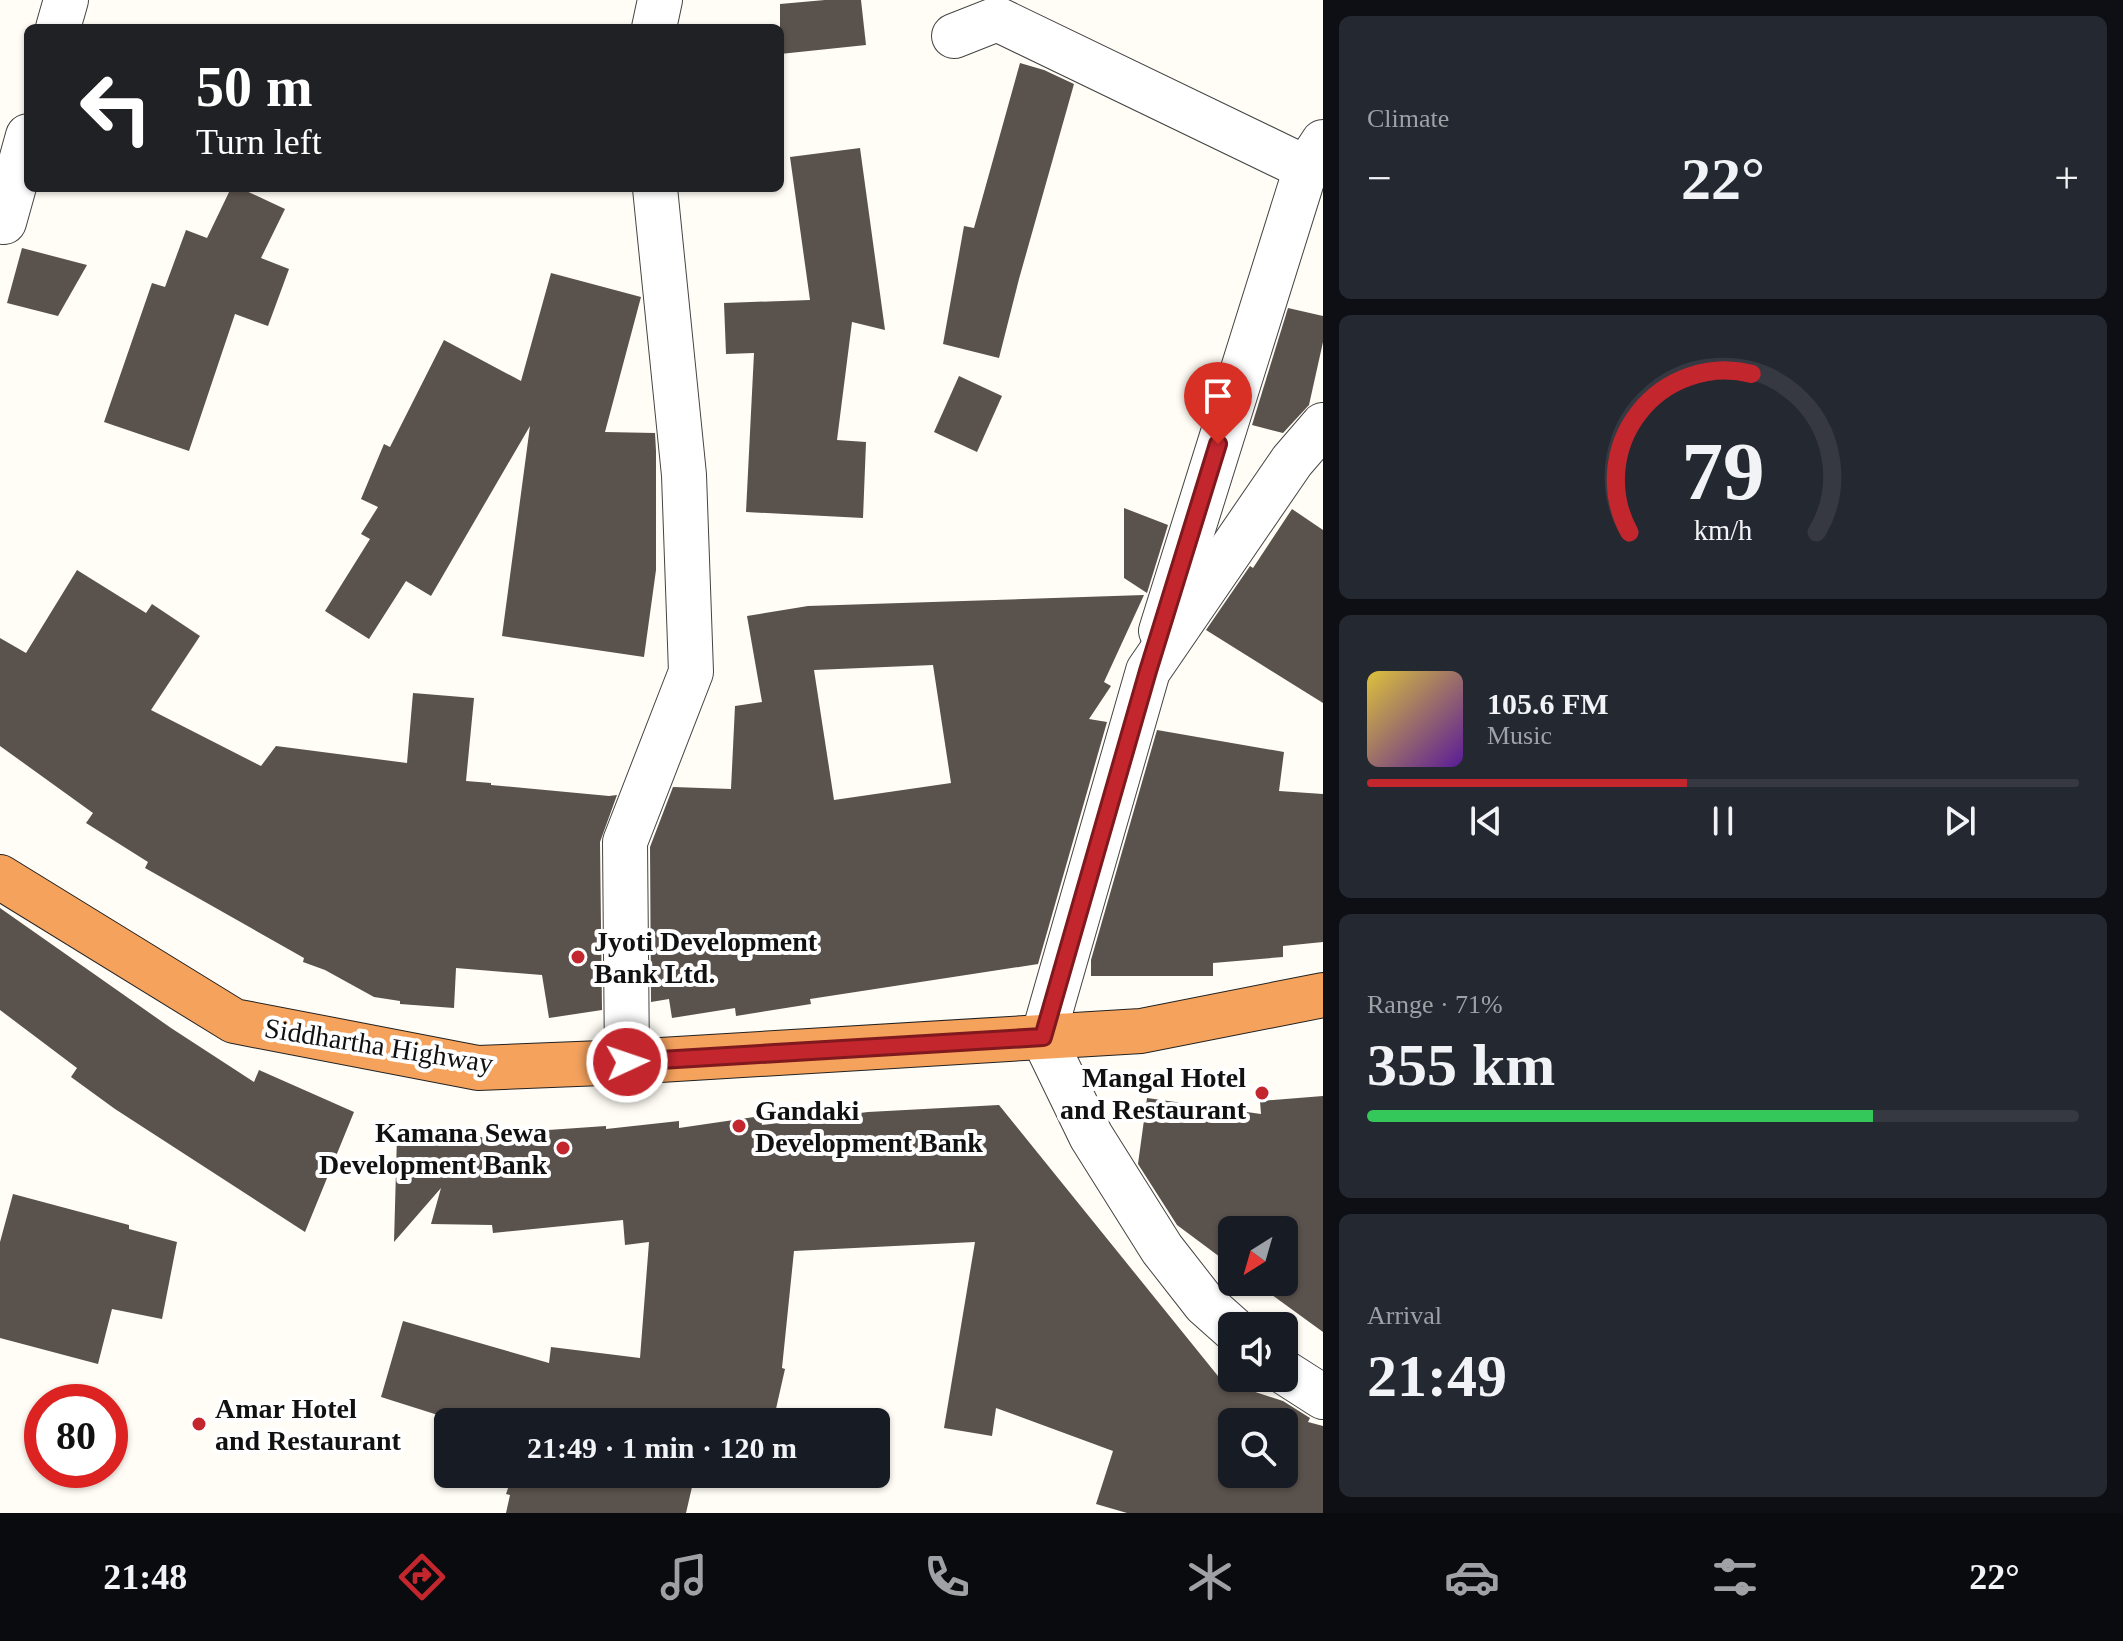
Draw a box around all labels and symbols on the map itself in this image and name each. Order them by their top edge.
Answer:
pin [1184,362,1252,444]
place label: Jyoti Development Bank Ltd. [594,926,818,989]
marker: Jyoti Development Bank Ltd. [569,948,587,966]
street label: Siddhartha Highway [262,1012,495,1079]
position arrow [585,1020,669,1104]
place label: Mangal Hotel and Restaurant [1060,1062,1247,1125]
marker: Mangal Hotel and Restaurant [1253,1084,1271,1102]
place label: Gandaki Development Bank [755,1095,983,1158]
place label: Kamana Sewa Development Bank [319,1117,547,1180]
marker: Gandaki Development Bank [730,1117,748,1135]
marker: Kamana Sewa Development Bank [554,1139,572,1157]
north arrow [1218,1216,1298,1296]
speed limit sign: 80 [24,1384,128,1488]
place label: Amar Hotel and Restaurant [215,1393,402,1456]
marker: Amar Hotel and Restaurant [190,1415,208,1433]

